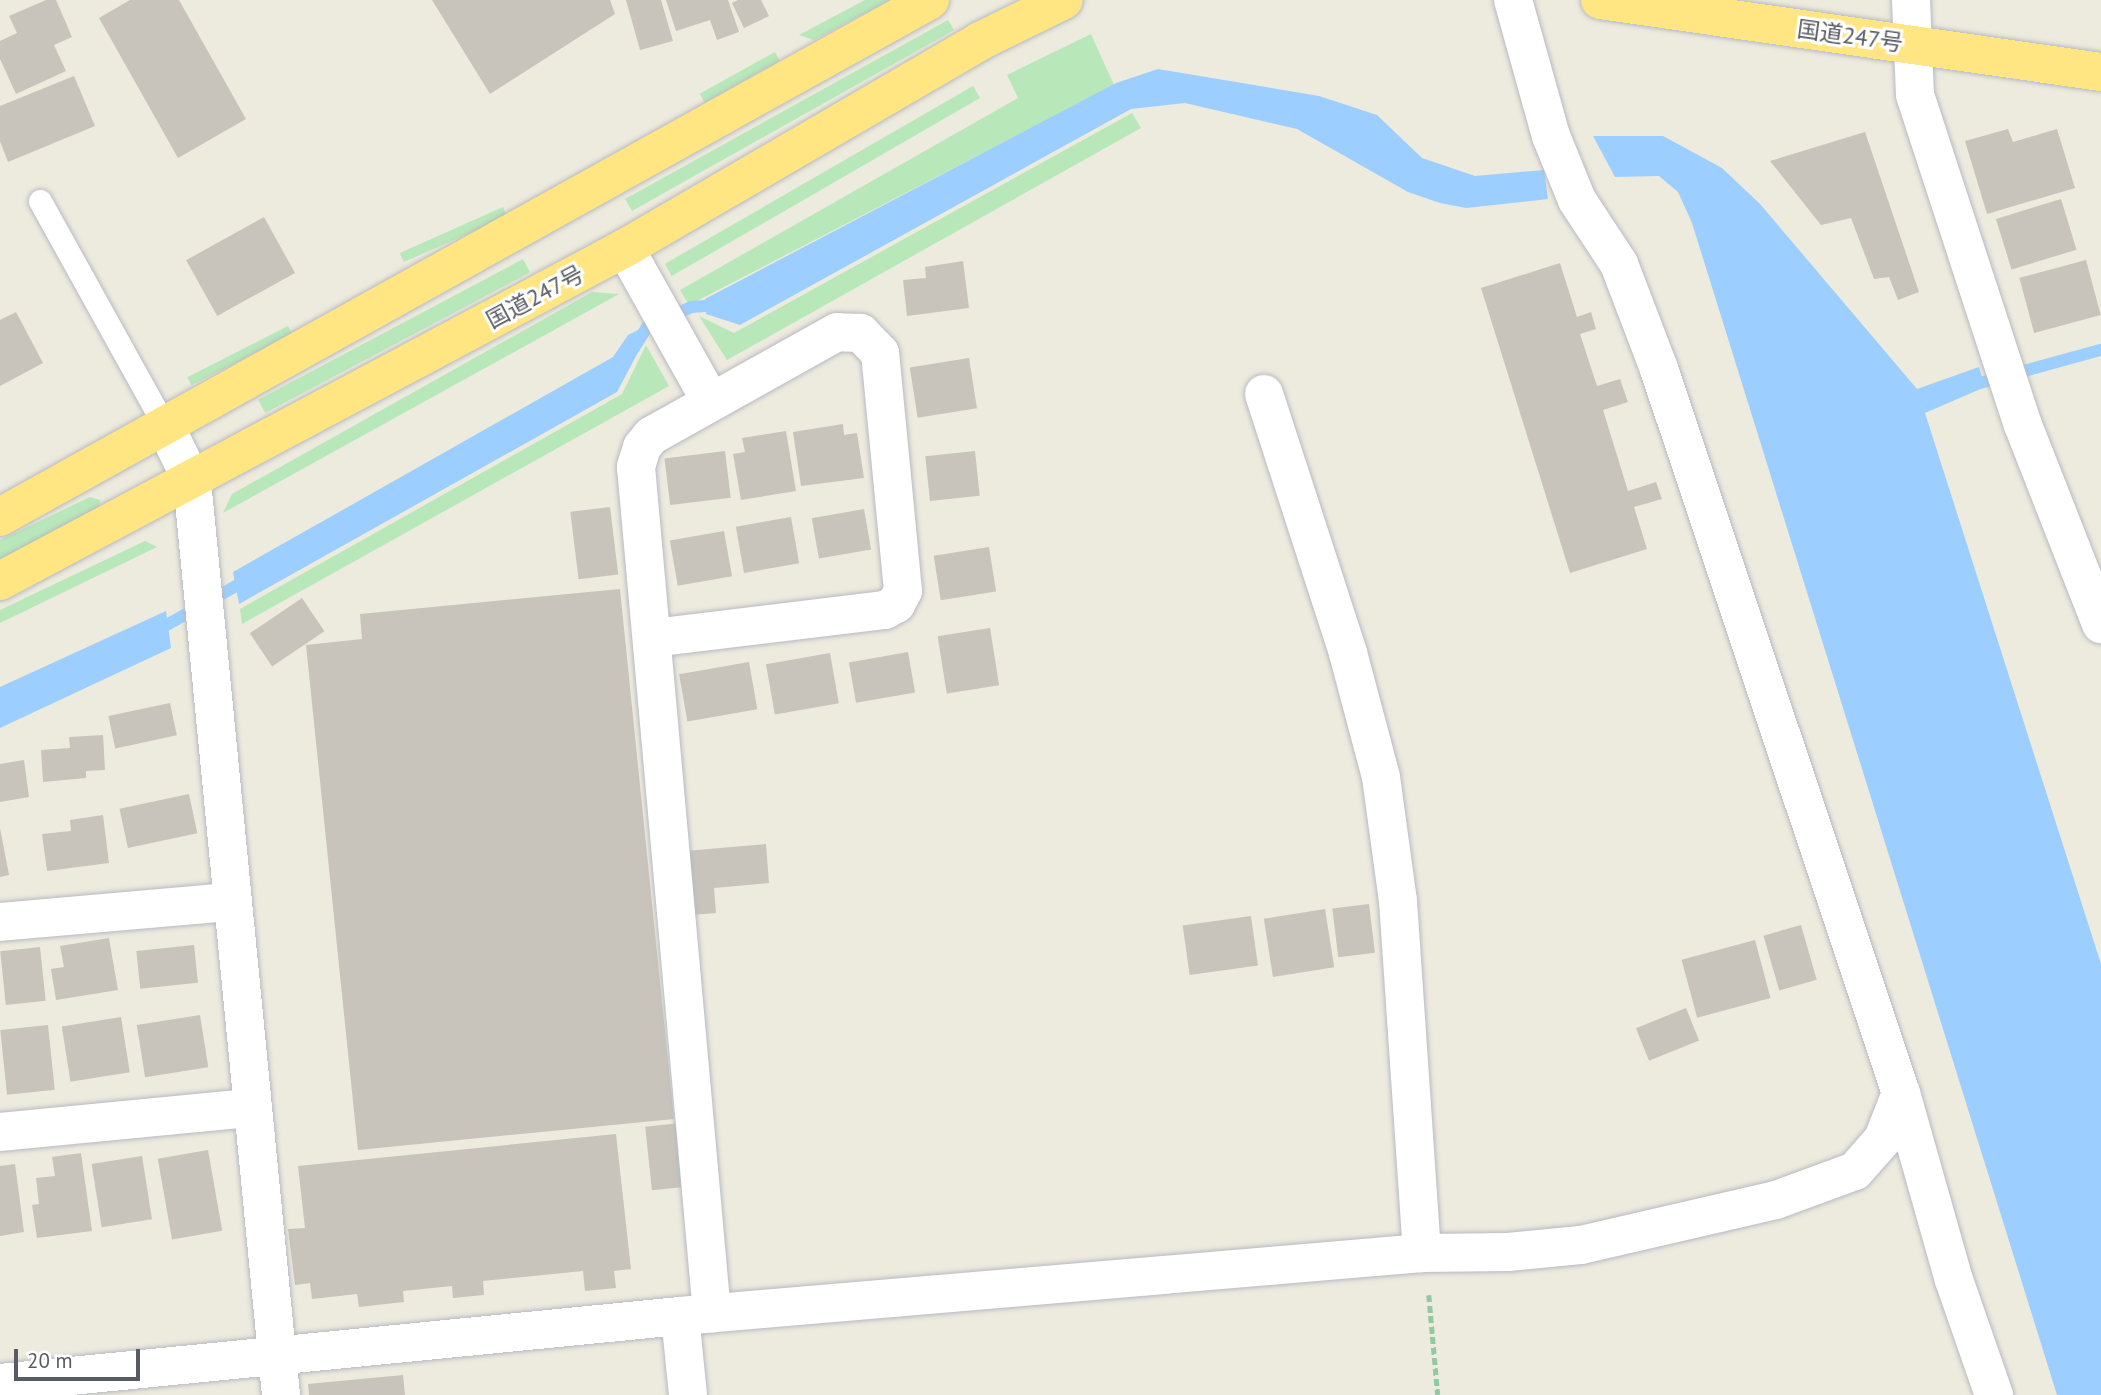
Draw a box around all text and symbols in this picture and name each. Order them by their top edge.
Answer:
street label: 国道247号 [1795,15,1905,57]
street label: 国道247号 [481,260,589,334]
scale bar [18,1336,144,1380]
text: 20 m [27,1347,73,1374]

